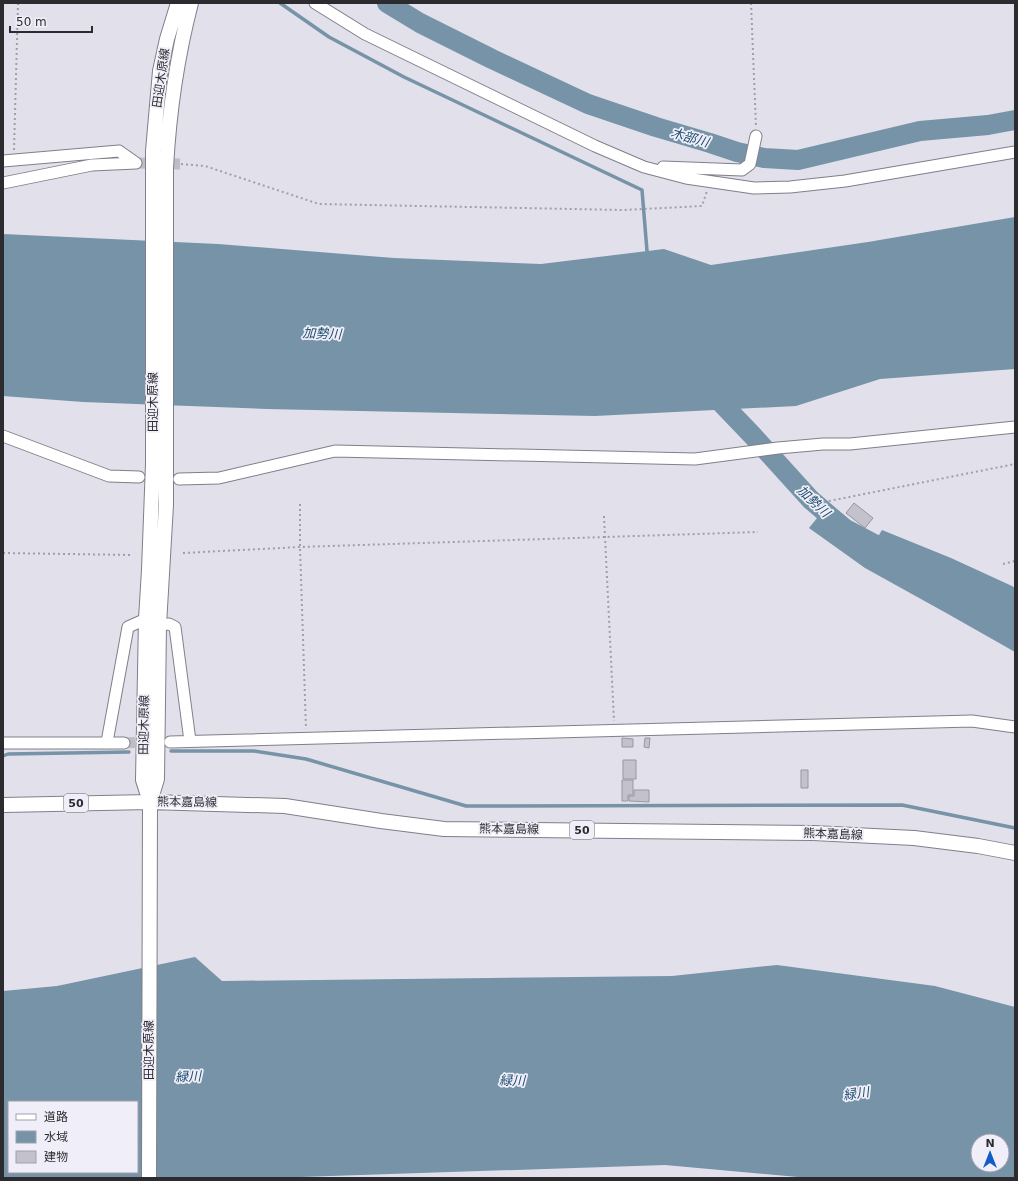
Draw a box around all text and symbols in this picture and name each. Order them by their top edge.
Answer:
scale bar [10,8,92,34]
text: 50 m [16,15,47,29]
street label: 田迎木原線 [150,47,172,109]
water label: 木部川 [669,125,713,151]
water label: 加勢川 [302,325,344,342]
street label: 田迎木原線 [146,372,160,432]
water label: 加勢川 [794,483,834,522]
street label: 田迎木原線 [136,695,152,755]
road number: 50 [64,794,88,812]
street label: 熊本嘉島線 [157,794,217,810]
street label: 熊本嘉島線 [479,821,539,837]
road number: 50 [570,821,594,839]
street label: 熊本嘉島線 [803,826,863,842]
street label: 田迎木原線 [142,1020,156,1080]
water label: 緑川 [175,1068,203,1084]
water label: 緑川 [499,1073,527,1088]
water label: 緑川 [842,1084,872,1103]
legend [8,1101,138,1173]
text: 道路 [44,1110,68,1124]
text: 水域 [44,1130,68,1144]
north arrow [970,1133,1010,1173]
text: N [985,1137,995,1150]
text: 建物 [44,1150,68,1164]

